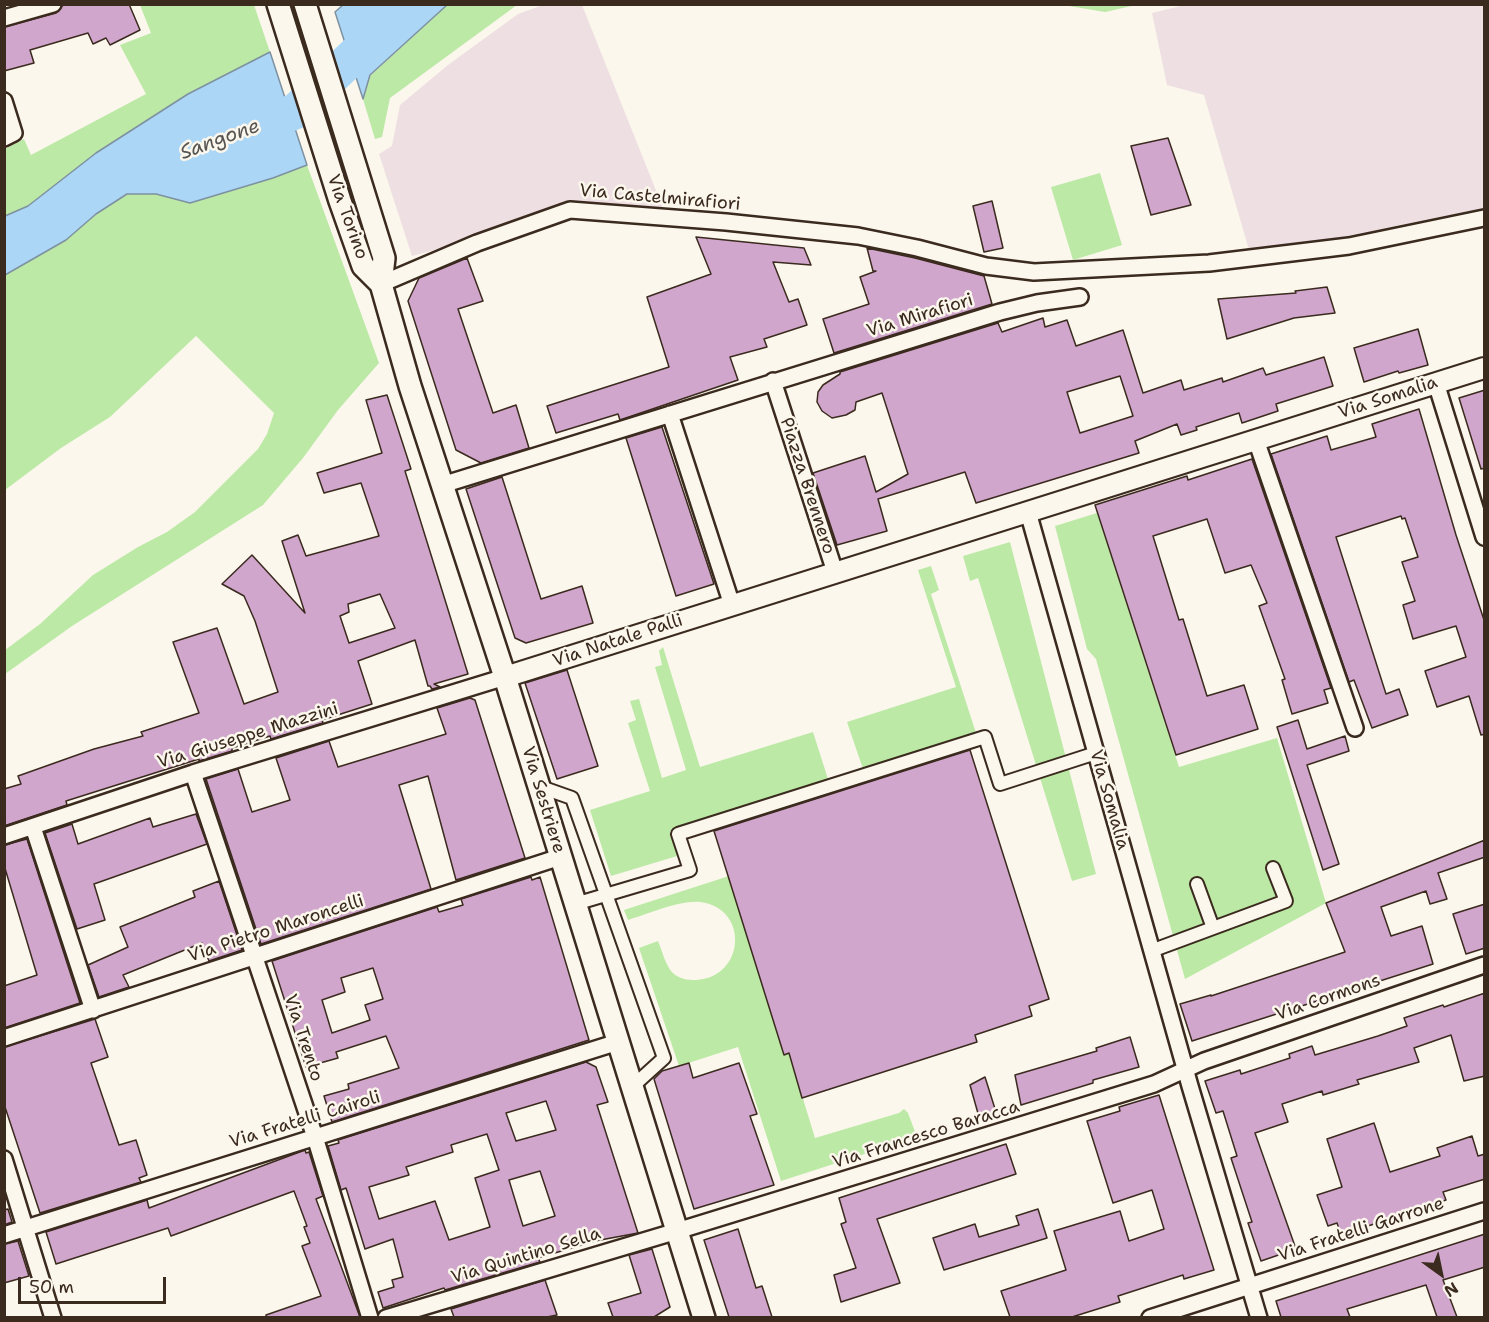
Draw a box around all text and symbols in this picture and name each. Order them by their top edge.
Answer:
water label: Sangone [177,114,263,166]
street label: Via Torino [322,172,372,262]
street label: Via Castelmirafiori [578,180,742,216]
street label: Via Mirafiori [864,290,976,342]
street label: Via Somalia [1336,372,1440,424]
street label: Piazza Brennero [775,415,839,557]
street label: Via Natale Palli [550,610,686,672]
street label: Via Giuseppe Mazzini [155,698,341,774]
street label: Via Sestriere [517,744,569,856]
street label: Via Somalia [1084,748,1134,852]
street label: Via Pietro Maroncelli [185,890,367,968]
street label: Via Cormons [1273,970,1383,1026]
street label: Via Trento [279,992,327,1084]
street label: Via Fratelli Cairoli [227,1087,383,1153]
street label: Via Francesco Baracca [830,1096,1022,1174]
street label: Via Fratelli Garrone [1275,1193,1447,1267]
street label: Via Quintino Sella [449,1223,603,1289]
north arrow [1411,1244,1471,1304]
scale bar [21,1265,170,1303]
text: 50 m [29,1275,74,1299]
text: N [1440,1277,1462,1302]

